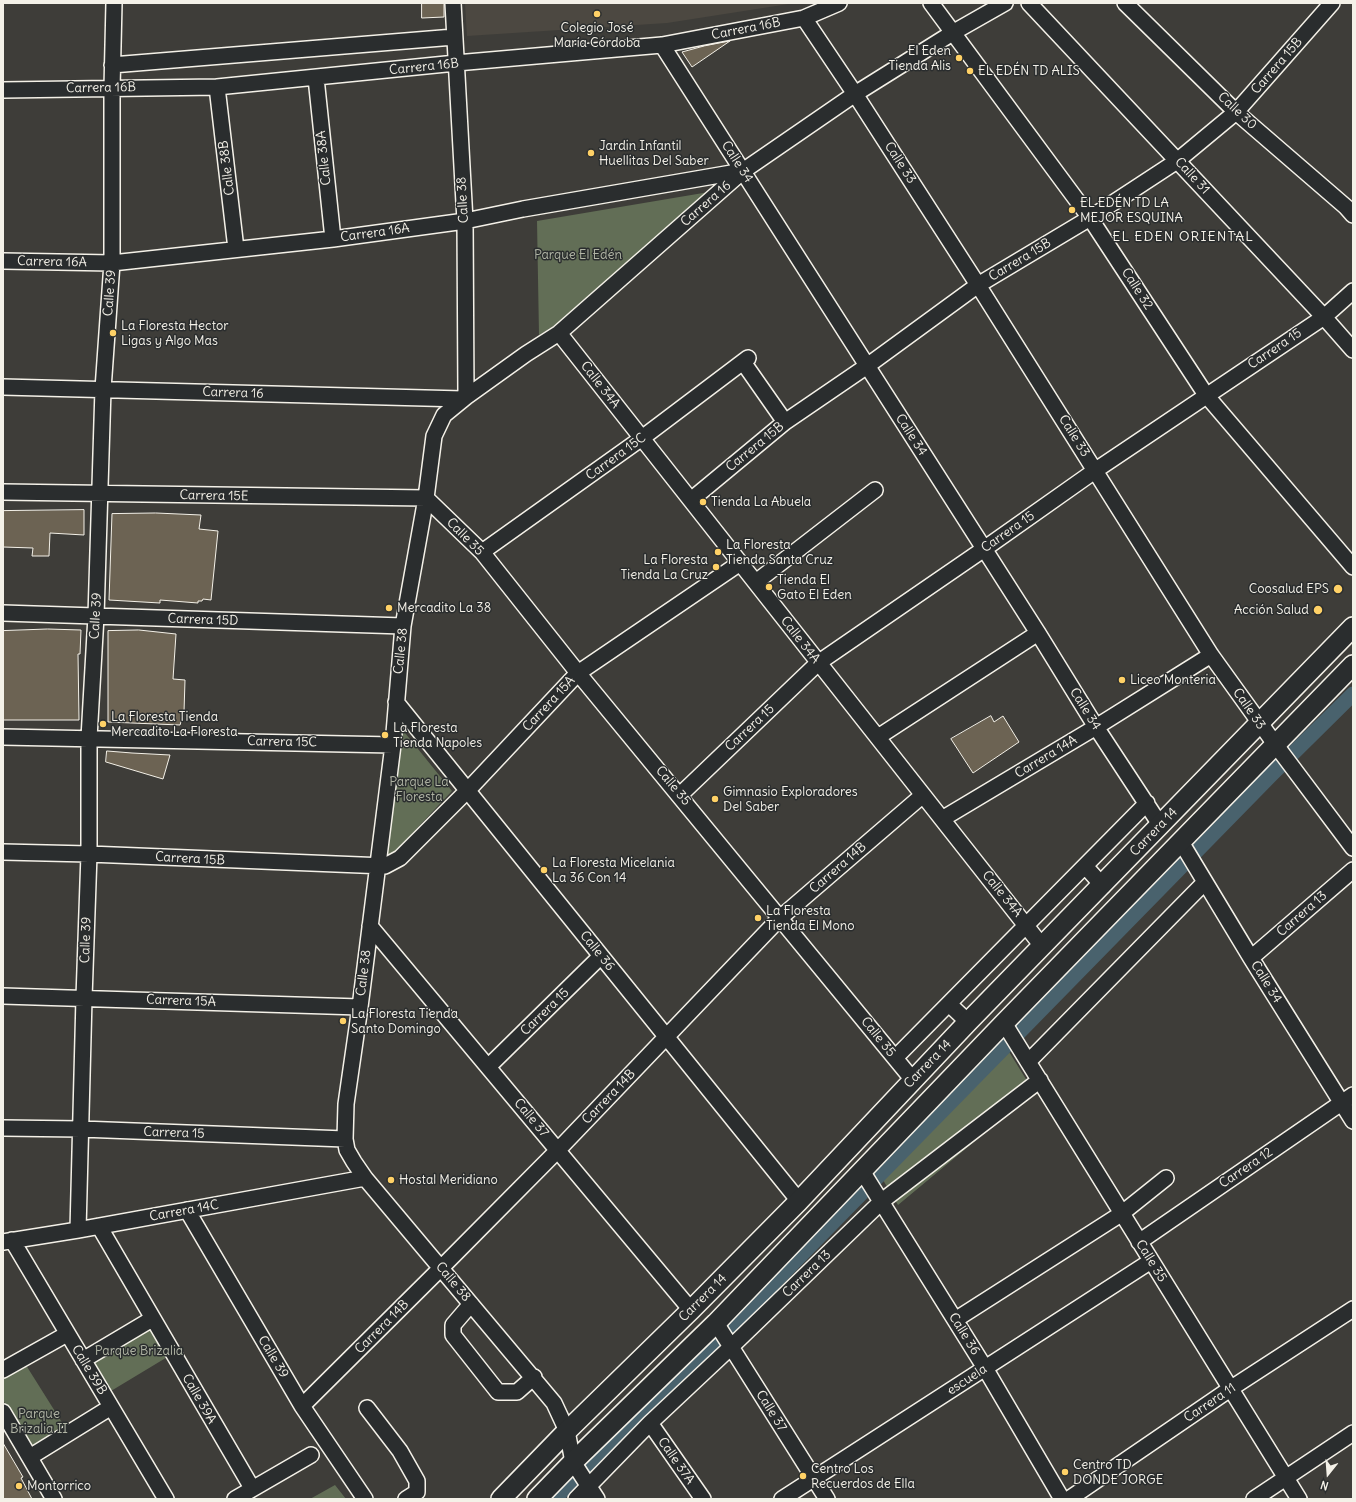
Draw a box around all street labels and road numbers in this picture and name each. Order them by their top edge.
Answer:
street label: Carrera 16B [710,15,782,43]
street label: Carrera 15B [1248,34,1306,98]
street label: Carrera 16B [388,56,460,78]
street label: Carrera 16B [66,80,136,96]
street label: Calle 30 [1214,89,1260,133]
street label: Calle 38A [313,130,335,186]
street label: Calle 34 [718,138,756,186]
street label: Calle 33 [881,139,919,187]
street label: Calle 38B [216,140,238,196]
street label: Calle 31 [1171,155,1213,197]
street label: Calle 38 [454,176,472,224]
street label: Carrera 16 [678,178,734,230]
street label: Carrera 16A [339,220,411,246]
street label: Carrera 15B [986,235,1054,285]
street label: Carrera 16A [17,254,87,270]
street label: Calle 32 [1118,265,1156,313]
street label: Calle 39 [101,269,119,317]
street label: Carrera 15 [1245,325,1305,373]
street label: Calle 34A [577,359,623,411]
street label: Carrera 16 [202,384,264,402]
street label: Calle 34 [892,411,930,459]
street label: Calle 33 [1055,412,1093,460]
street label: Carrera 15B [723,419,787,475]
street label: Carrera 15C [583,430,649,484]
street label: Carrera 15E [179,488,249,504]
street label: Carrera 15 [978,508,1038,556]
street label: Calle 35 [443,515,487,559]
street label: Calle 39 [87,592,105,640]
street label: Carrera 15D [167,611,239,629]
street label: Calle 34A [777,614,823,666]
street label: Calle 38 [391,627,411,675]
street label: Carrera 15A [520,673,578,735]
street label: Calle 34 [1066,685,1104,733]
street label: Calle 33 [1229,685,1269,733]
street label: Carrera 15 [722,701,778,755]
street label: Carrera 14A [1012,732,1080,782]
street label: Carrera 15C [247,734,317,750]
street label: Calle 35 [652,763,694,809]
street label: Carrera 14 [1127,804,1181,860]
street label: Carrera 14B [806,839,870,897]
street label: Carrera 15B [155,849,225,869]
street label: Calle 34A [979,868,1025,920]
street label: Carrera 13 [1274,888,1330,940]
street label: Calle 39 [77,916,95,964]
street label: Calle 36 [576,928,618,974]
street label: Calle 38 [353,949,375,997]
street label: Calle 34 [1247,958,1285,1006]
street label: Carrera 15 [517,985,573,1039]
street label: Carrera 15A [146,992,216,1010]
street label: Calle 35 [857,1014,899,1060]
street label: Carrera 14 [901,1036,955,1092]
street label: Carrera 14B [579,1066,639,1128]
street label: Calle 37 [510,1096,552,1140]
street label: Carrera 15 [143,1124,205,1142]
street label: Carrera 12 [1216,1144,1276,1192]
street label: Carrera 14C [148,1197,220,1225]
street label: Calle 35 [1132,1237,1170,1285]
street label: Carrera 13 [780,1247,834,1301]
street label: Calle 38 [432,1259,474,1305]
street label: Carrera 14 [676,1271,730,1325]
street label: Carrera 14B [352,1297,412,1357]
street label: Calle 36 [945,1310,983,1358]
street label: Calle 39 [254,1333,292,1381]
street label: Calle 39B [68,1342,110,1398]
street label: escuela [944,1361,990,1399]
street label: Calle 39A [178,1371,220,1427]
street label: Carrera 11 [1181,1380,1239,1426]
street label: Calle 37 [752,1388,790,1434]
street label: Calle 37A [654,1435,698,1487]

